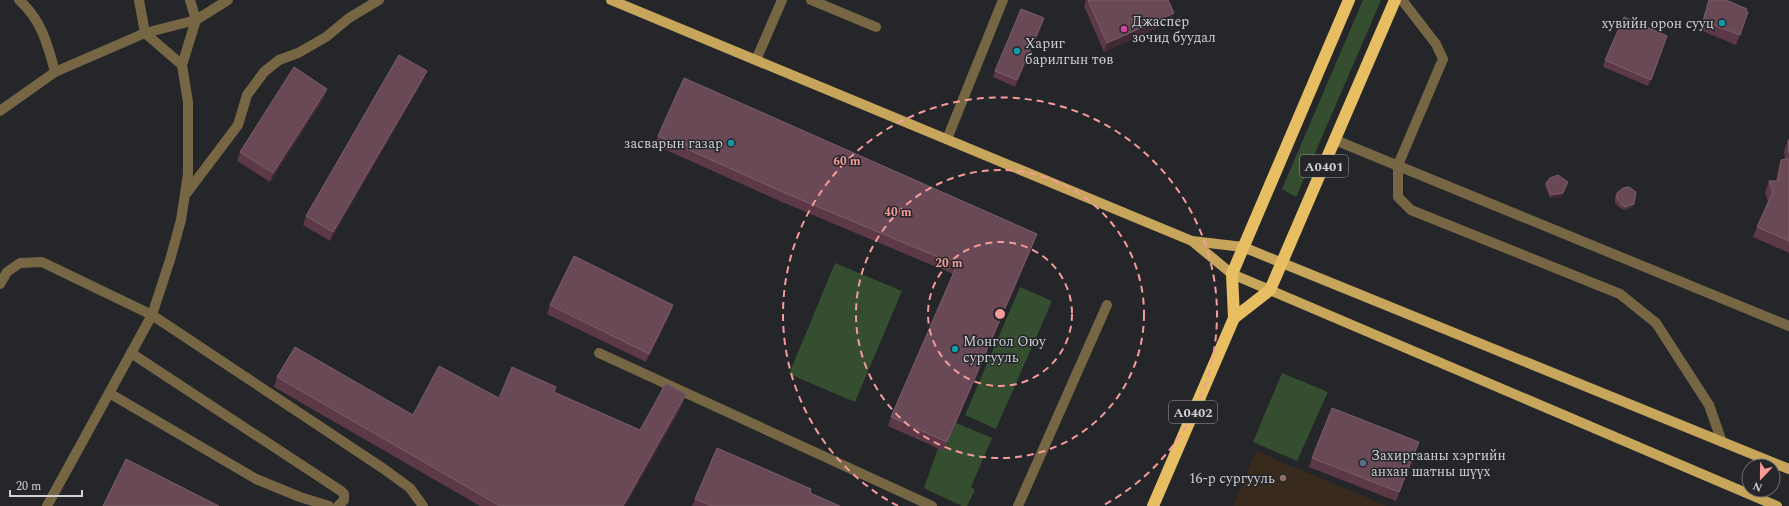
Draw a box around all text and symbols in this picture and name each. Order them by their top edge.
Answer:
place label: Джаспер зочид буудал [1132,11,1216,48]
place label: хувийн орон сууц [1601,13,1714,34]
marker: хувийн орон сууц [1717,18,1727,28]
marker: Джаспер зочид буудал [1119,24,1129,34]
place label: Хариг барилгын төв [1025,33,1113,70]
marker: Хариг барилгын төв [1012,46,1022,56]
place label: засварын газар [624,133,723,154]
marker: засварын газар [726,138,736,148]
text: 60 m [833,152,861,171]
road number: A0401 [1300,155,1348,177]
text: 40 m [884,203,912,222]
text: 20 m [935,254,963,273]
centre of rings [993,307,1007,321]
place label: Монгол Оюу сургууль [963,331,1047,368]
marker: Монгол Оюу сургууль [950,344,960,354]
road number: A0402 [1169,401,1217,423]
place label: Захиргааны хэргийн анхан шатны шүүх [1371,445,1506,482]
marker: Захиргааны хэргийн анхан шатны шүүх [1358,458,1368,468]
north arrow [1741,458,1781,498]
place label: 16-р сургууль [1189,468,1275,489]
scale bar [10,472,82,498]
marker: 16-р сургууль [1278,473,1288,483]
text: 20 m [16,477,41,496]
text: N [1750,477,1765,496]

